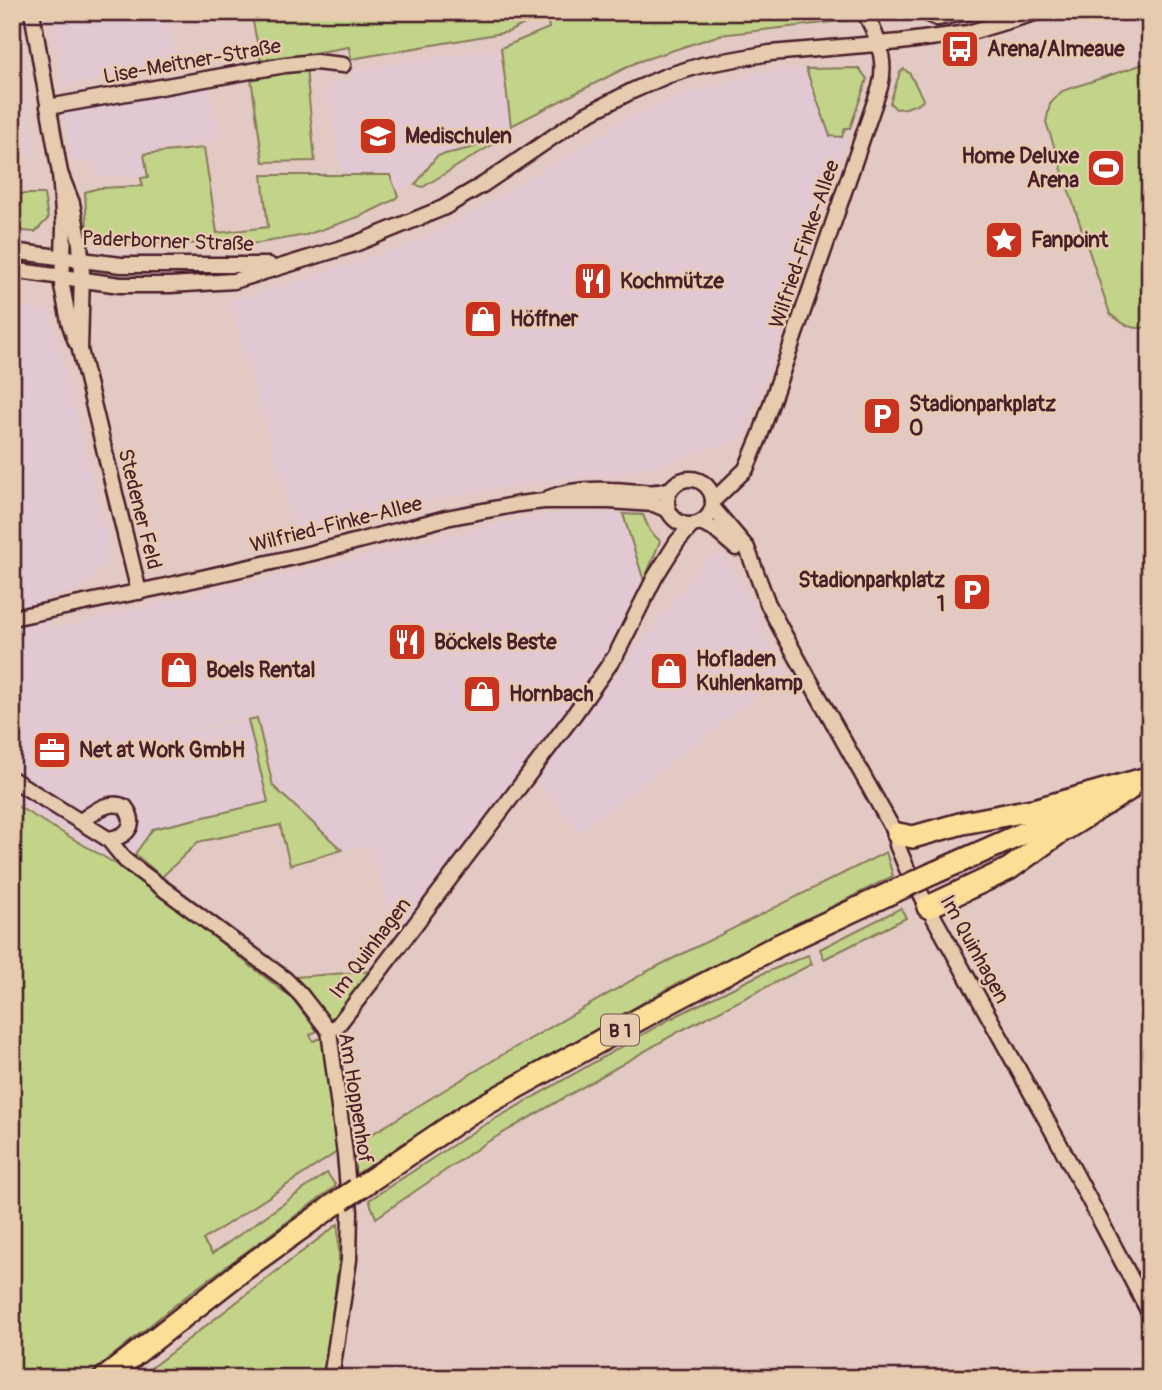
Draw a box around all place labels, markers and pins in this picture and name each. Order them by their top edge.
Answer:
bus stop icon: Arena/Almeaue [939,28,981,70]
place label: Arena/Almeaue [987,36,1125,63]
school or university icon: Medischulen [357,115,399,157]
place label: Medischulen [405,123,512,150]
place label: Home Deluxe Arena [962,143,1080,194]
sports icon: Home Deluxe Arena [1085,147,1127,189]
place icon: Fanpoint [983,219,1025,261]
place label: Fanpoint [1031,227,1109,254]
restaurant icon: Kochmütze [572,260,614,302]
place label: Kochmütze [620,268,724,295]
shop icon: Höffner [462,298,504,340]
place label: Höffner [510,306,579,333]
place label: Stadionparkplatz 0 [909,391,1056,442]
parking icon: Stadionparkplatz 0 [861,395,903,437]
place label: Stadionparkplatz 1 [798,567,945,618]
parking icon: Stadionparkplatz 1 [951,571,993,613]
restaurant icon: Böckels Beste [386,621,428,663]
place label: Böckels Beste [434,629,557,656]
place label: Hofladen Kuhlenkamp [696,646,803,697]
shop icon: Boels Rental [158,649,200,691]
shop icon: Hofladen Kuhlenkamp [648,650,690,692]
place label: Boels Rental [206,657,315,684]
shop icon: Hornbach [461,673,503,715]
place label: Hornbach [509,681,594,708]
office icon: Net at Work GmbH [31,729,73,771]
place label: Net at Work GmbH [79,737,245,764]

